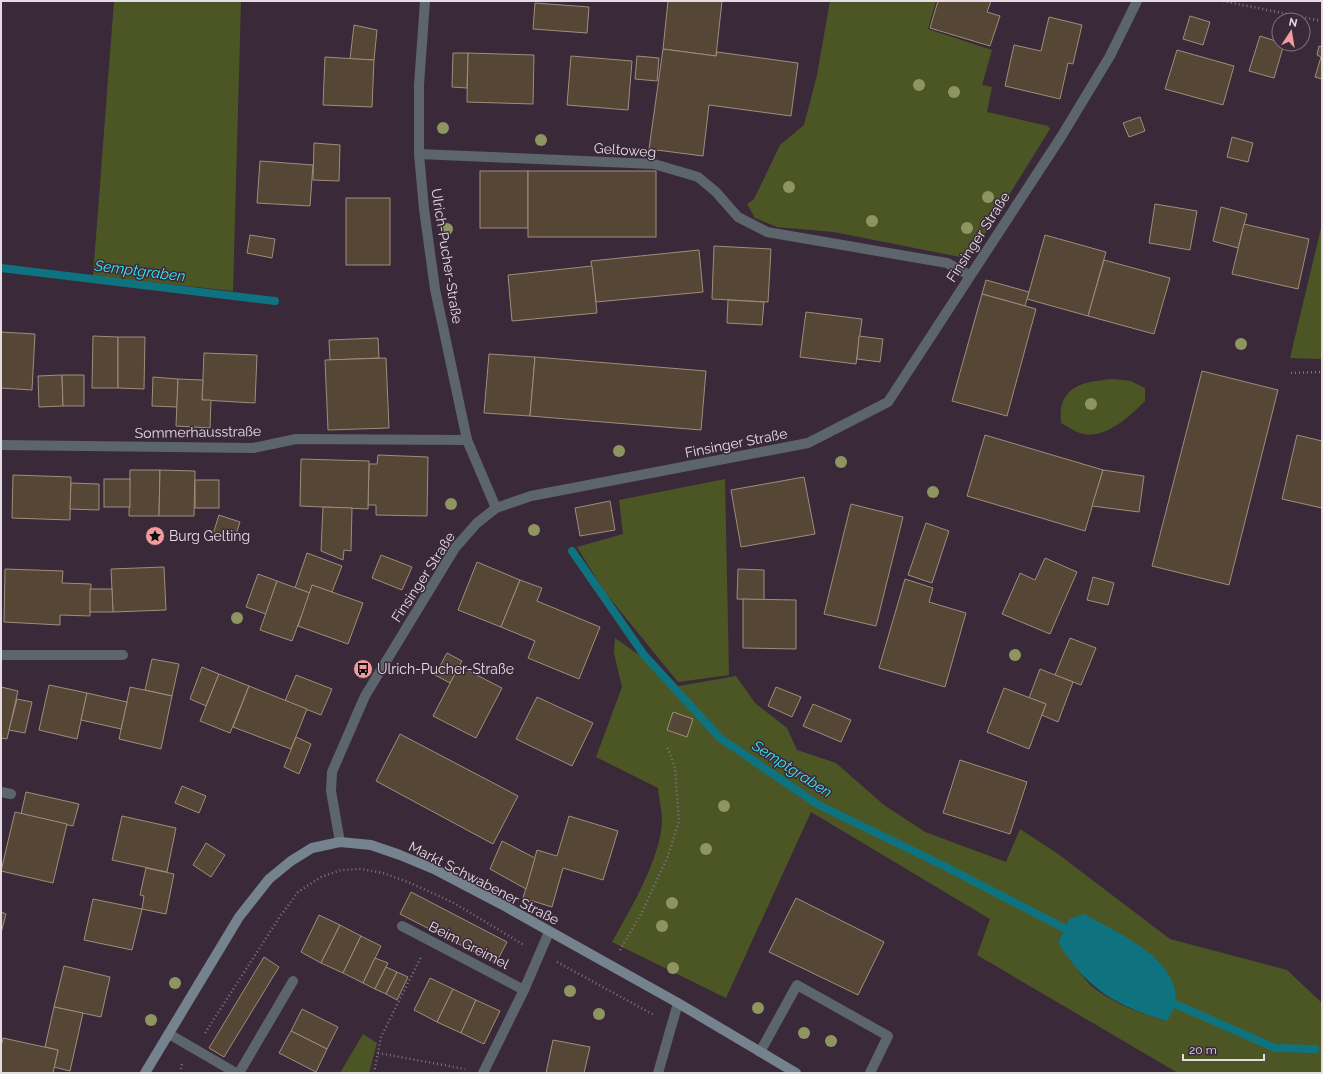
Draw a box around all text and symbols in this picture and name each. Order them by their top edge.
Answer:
north arrow [1271,12,1311,52]
text: N [1288,15,1298,30]
street label: Geltoweg [593,140,657,160]
street label: Ulrich-Pucher-Straße [428,187,466,325]
street label: Finsinger Straße [943,189,1013,285]
water label: Semptgraben [92,256,187,286]
street label: Sommerhausstraße [135,423,261,441]
street label: Finsinger Straße [683,425,789,461]
place icon: Burg Gelting [144,525,166,547]
place label: Burg Gelting [169,528,250,544]
street label: Finsinger Straße [388,529,458,625]
bus stop icon: Ulrich-Pucher-Straße [352,658,374,680]
place label: Ulrich-Pucher-Straße [377,661,514,677]
water label: Semptgraben [748,736,835,801]
street label: Markt Schwabener Straße [406,838,562,928]
street label: Beim Greimel [426,918,512,972]
scale bar [1183,1036,1264,1062]
text: 20 m [1189,1043,1217,1057]

